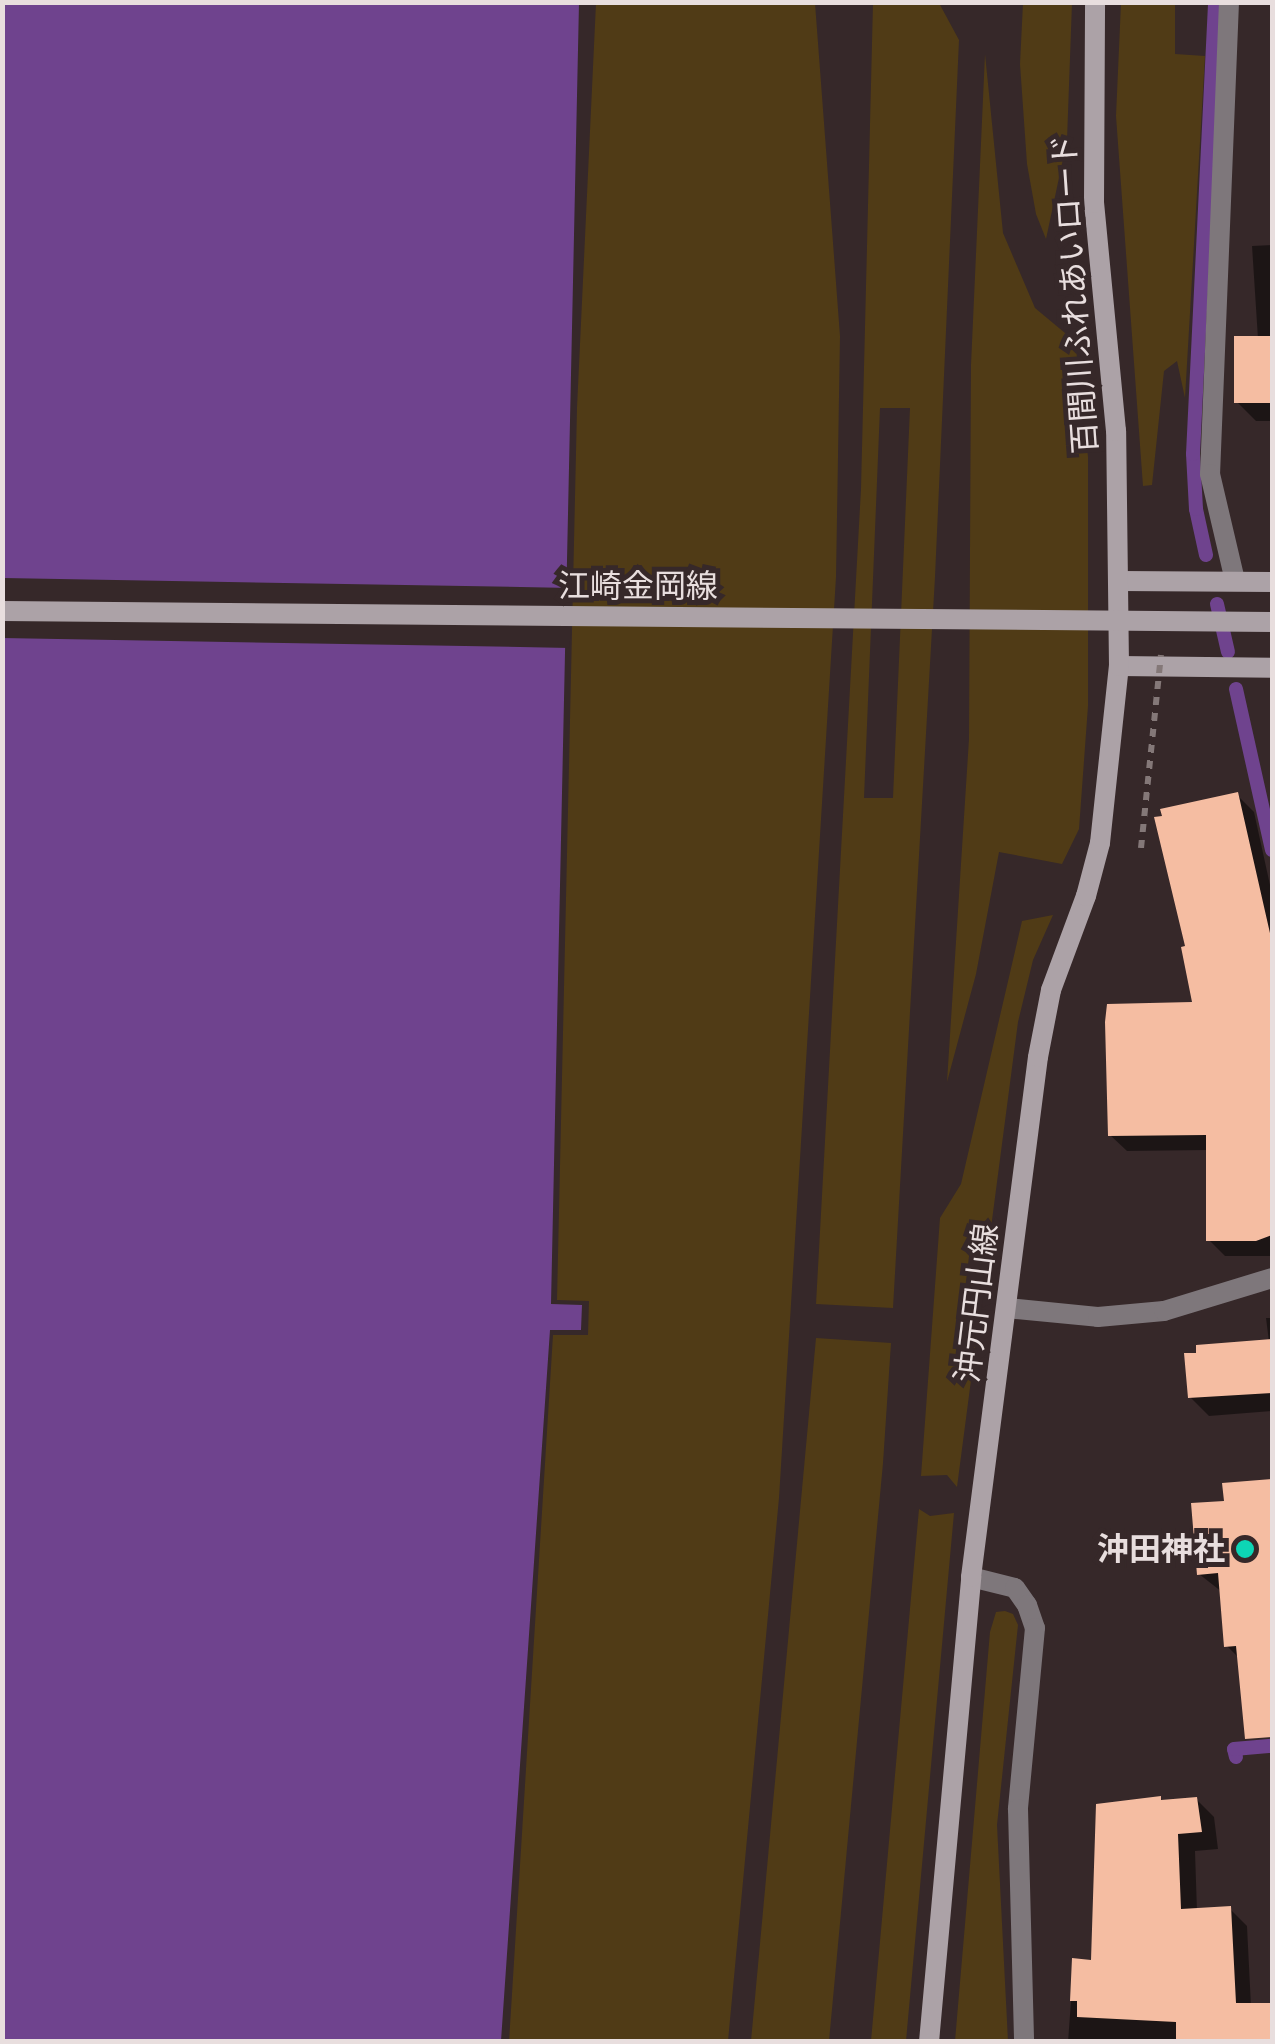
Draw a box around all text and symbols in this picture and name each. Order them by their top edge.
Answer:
street label: 百間川ふれあいロード [1045,133,1105,455]
street label: 江崎金岡線 [558,567,718,605]
street label: 沖元円山線 [948,1221,1006,1385]
place label: 沖田神社 [1097,1530,1225,1568]
marker: 沖田神社 [1234,1538,1256,1560]

